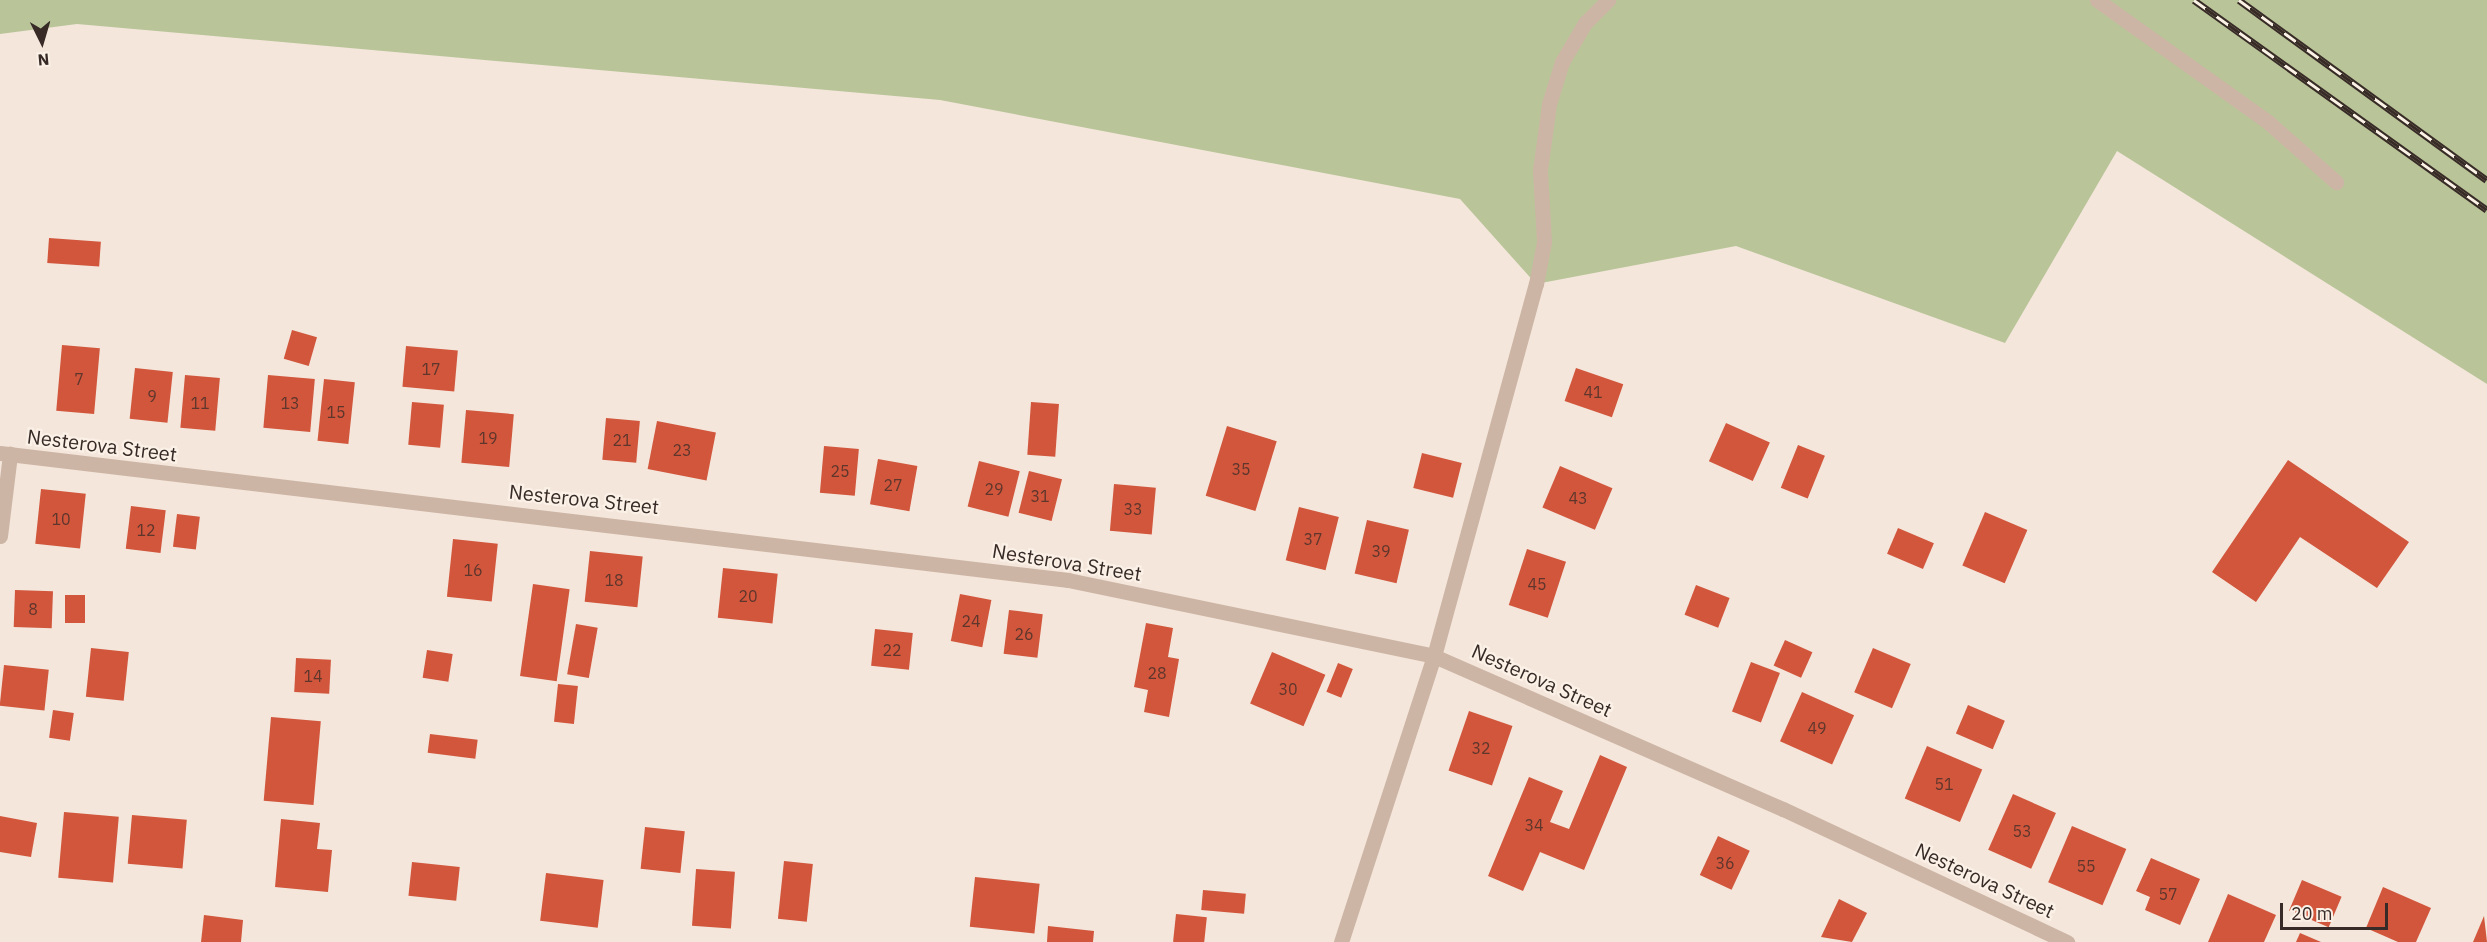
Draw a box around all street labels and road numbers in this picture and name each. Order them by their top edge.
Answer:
street label: Nesterova Street [26,424,178,466]
street label: Nesterova Street [508,479,660,519]
street label: Nesterova Street [991,538,1143,586]
street label: Nesterova Street [1468,638,1616,722]
street label: Nesterova Street [1912,837,2058,923]

